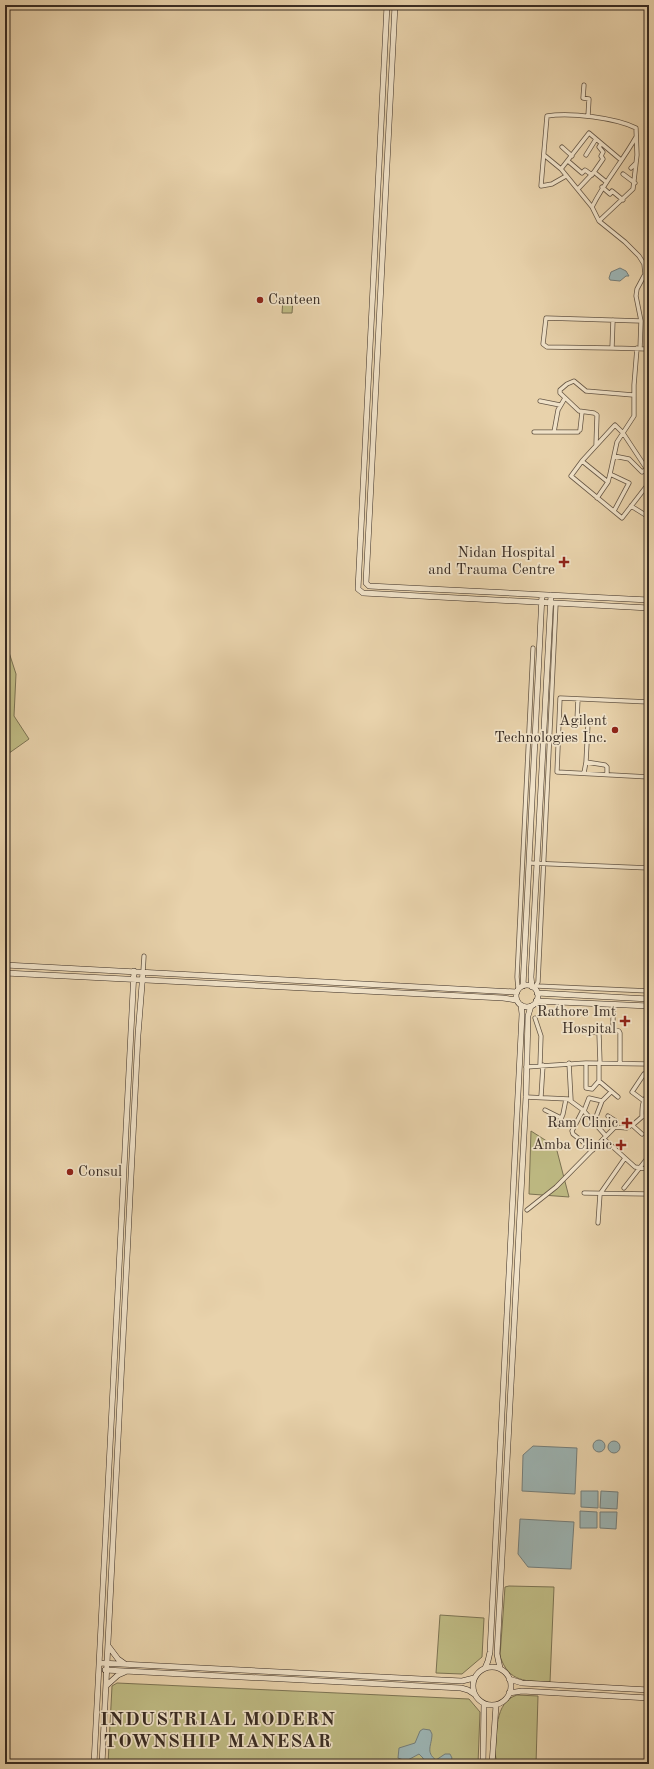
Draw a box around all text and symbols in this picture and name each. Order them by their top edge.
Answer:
place label: Canteen [268,293,321,308]
marker: Canteen [255,295,265,305]
place label: Nidan Hospital and Trauma Centre [428,546,555,578]
marker: Nidan Hospital and Trauma Centre [558,556,570,568]
place label: Agilent Technologies Inc. [494,714,607,746]
marker: Agilent Technologies Inc. [610,725,620,735]
place label: Rathore Imt Hospital [537,1005,616,1037]
marker: Rathore Imt Hospital [619,1015,631,1027]
place label: Ram Clinic [547,1116,618,1131]
marker: Ram Clinic [621,1117,633,1129]
place label: Amba Clinic [532,1138,612,1153]
marker: Amba Clinic [615,1139,627,1151]
place label: Consul [78,1165,122,1180]
marker: Consul [65,1167,75,1177]
district label: INDUSTRIAL MODERN TOWNSHIP MANESAR [100,1711,336,1752]

